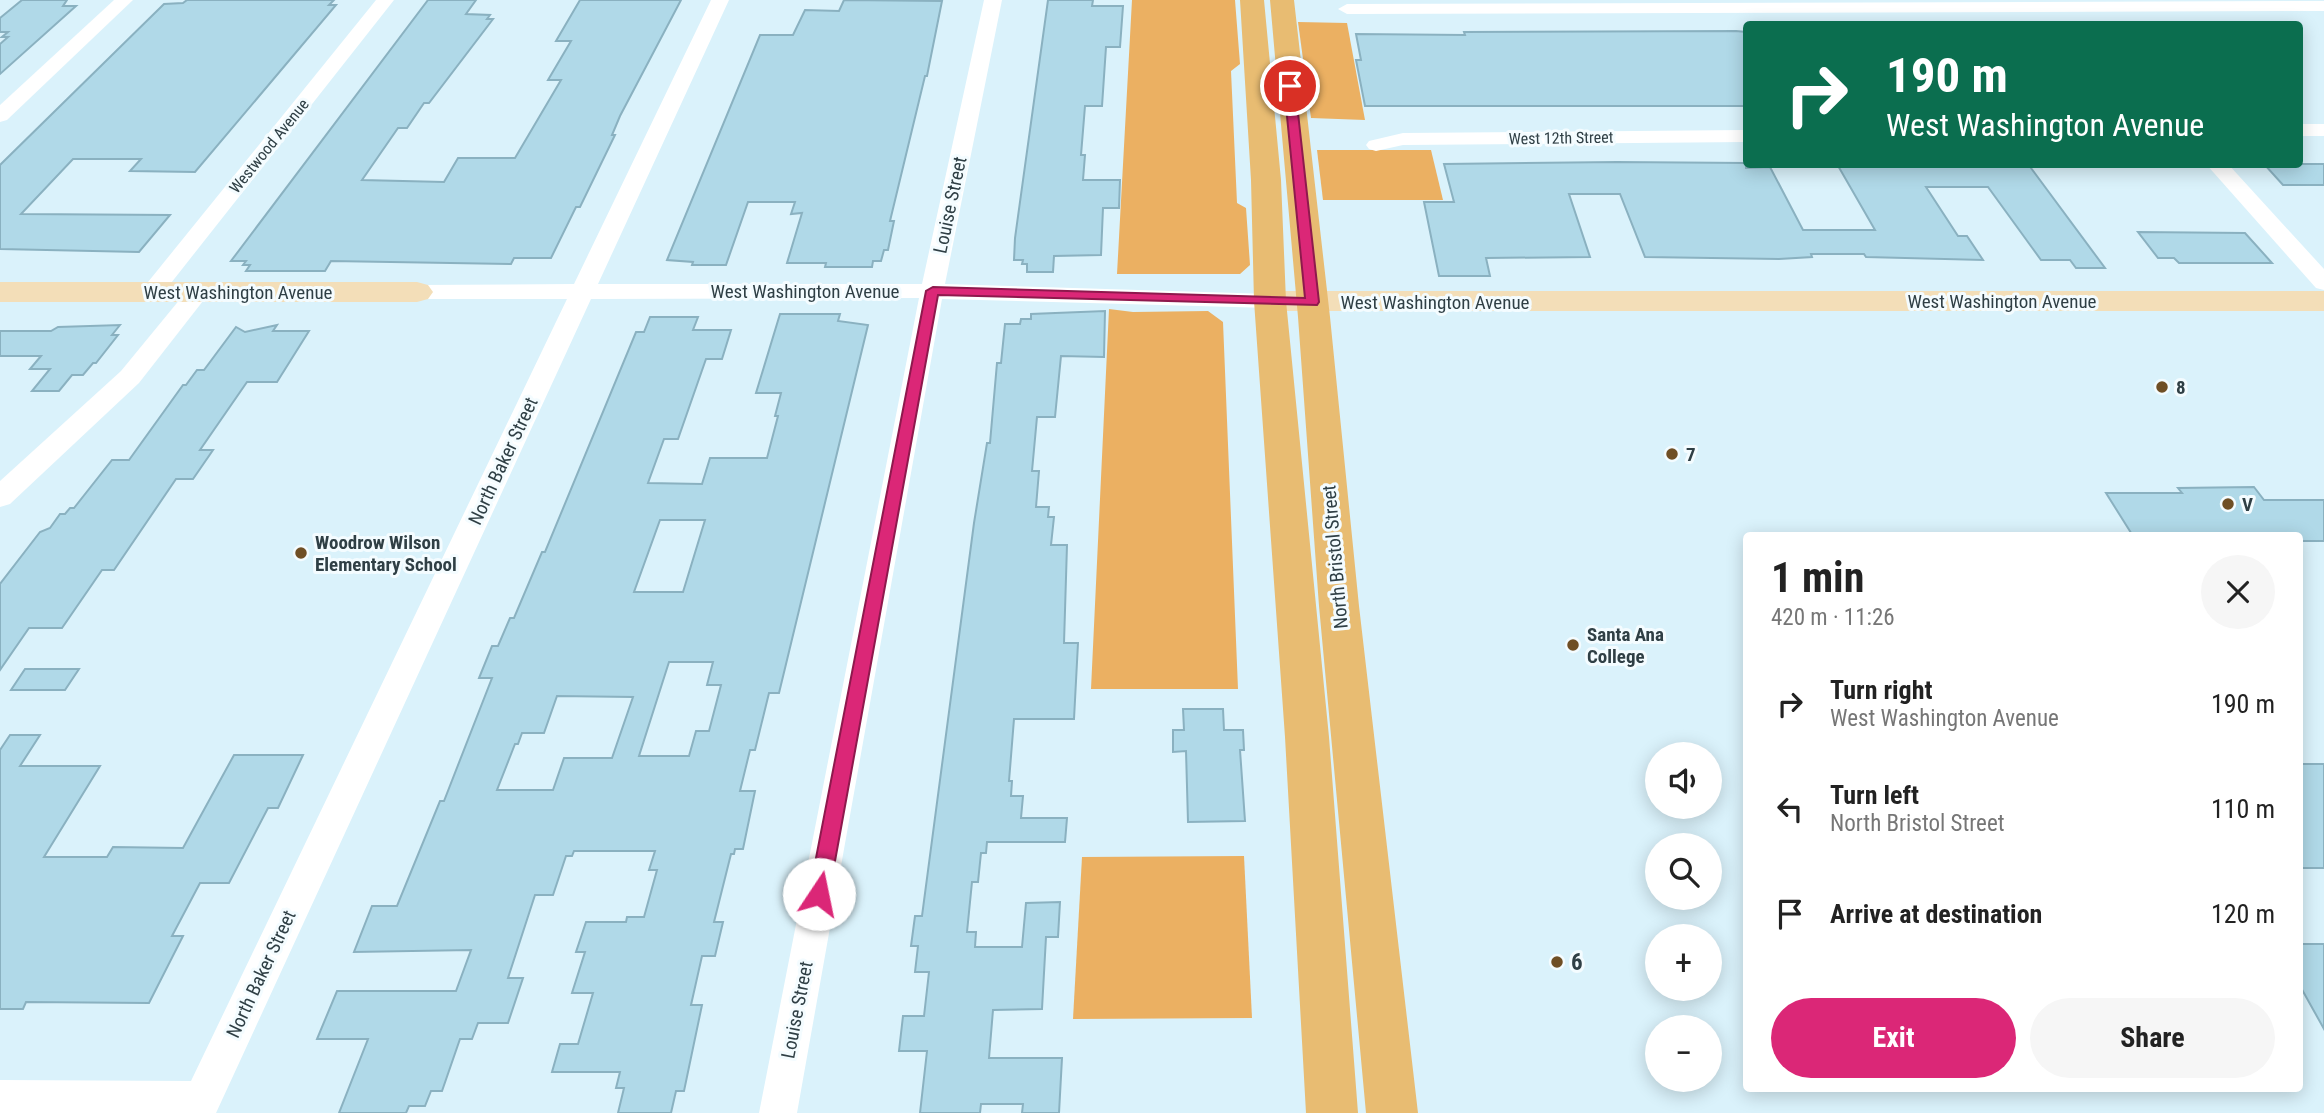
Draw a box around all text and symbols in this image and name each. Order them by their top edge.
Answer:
text: 190 m [1886,47,2008,104]
icon: right [1771,49,1862,140]
pin [1260,56,1320,116]
icon: arrive [1271,67,1309,105]
street label: Westwood Avenue [225,95,313,197]
text: West Washington Avenue [1886,106,2204,144]
street label: West 12th Street [1509,128,1614,148]
street label: Louise Street [929,154,971,256]
street label: West Washington Avenue [710,280,900,303]
street label: West Washington Avenue [143,281,333,304]
street label: West Washington Avenue [1907,290,2097,313]
street label: West Washington Avenue [1340,291,1530,314]
place label: 8 [2176,376,2186,399]
marker: 8 [2154,379,2170,395]
street label: North Baker Street [463,394,543,528]
place label: 7 [1686,443,1696,466]
marker: 7 [1664,446,1680,462]
street label: North Bristol Street [1317,484,1353,630]
place label: V [2242,493,2253,516]
marker: V [2220,496,2236,512]
place label: Woodrow Wilson Elementary School [315,531,457,576]
marker: Woodrow Wilson Elementary School [293,545,309,561]
text: 1 min [1771,553,1864,602]
button: close [2201,555,2275,629]
text: 420 m · 11:26 [1771,604,1895,631]
place label: Santa Ana College [1587,623,1664,668]
marker: Santa Ana College [1565,637,1581,653]
text: Turn right [1830,675,1932,705]
icon: right [1771,685,1809,723]
text: 190 m [2211,689,2275,719]
text: West Washington Avenue [1830,705,2059,732]
map controls [1645,742,1722,1092]
button: sound [1645,742,1722,819]
text: Turn left [1830,780,1919,810]
icon: left [1771,790,1809,828]
text: 110 m [2211,794,2275,824]
text: North Bristol Street [1830,810,2004,837]
button: search [1645,833,1722,910]
position arrow [782,857,856,931]
icon: arrive [1771,895,1809,933]
text: Arrive at destination [1830,899,2042,929]
text: 120 m [2211,899,2275,929]
street label: North Baker Street [221,907,301,1041]
button: + [1645,924,1722,1001]
place label: 6 [1571,949,1583,976]
marker: 6 [1549,954,1565,970]
street label: Louise Street [776,959,818,1061]
button: Exit [1771,998,2016,1078]
button: Share [2030,998,2275,1078]
button: − [1645,1015,1722,1092]

